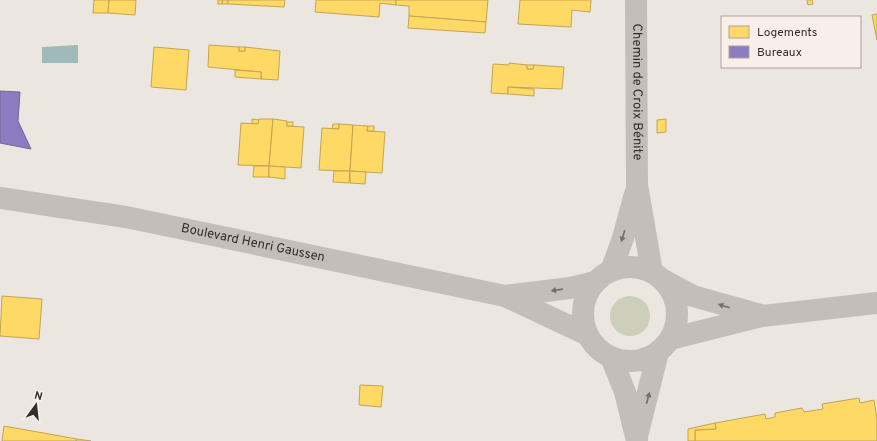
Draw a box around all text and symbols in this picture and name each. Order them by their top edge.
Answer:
legend [721,16,861,68]
street label: Chemin de Croix Bénite [628,24,645,160]
text: Logements [757,25,817,41]
text: Bureaux [757,45,802,61]
street label: Boulevard Henri Gaussen [179,221,326,266]
one-way arrow [620,230,626,242]
one-way arrow [551,287,563,293]
one-way arrow [718,303,730,309]
north arrow [16,385,56,425]
text: N [33,389,44,404]
one-way arrow [645,392,651,404]

